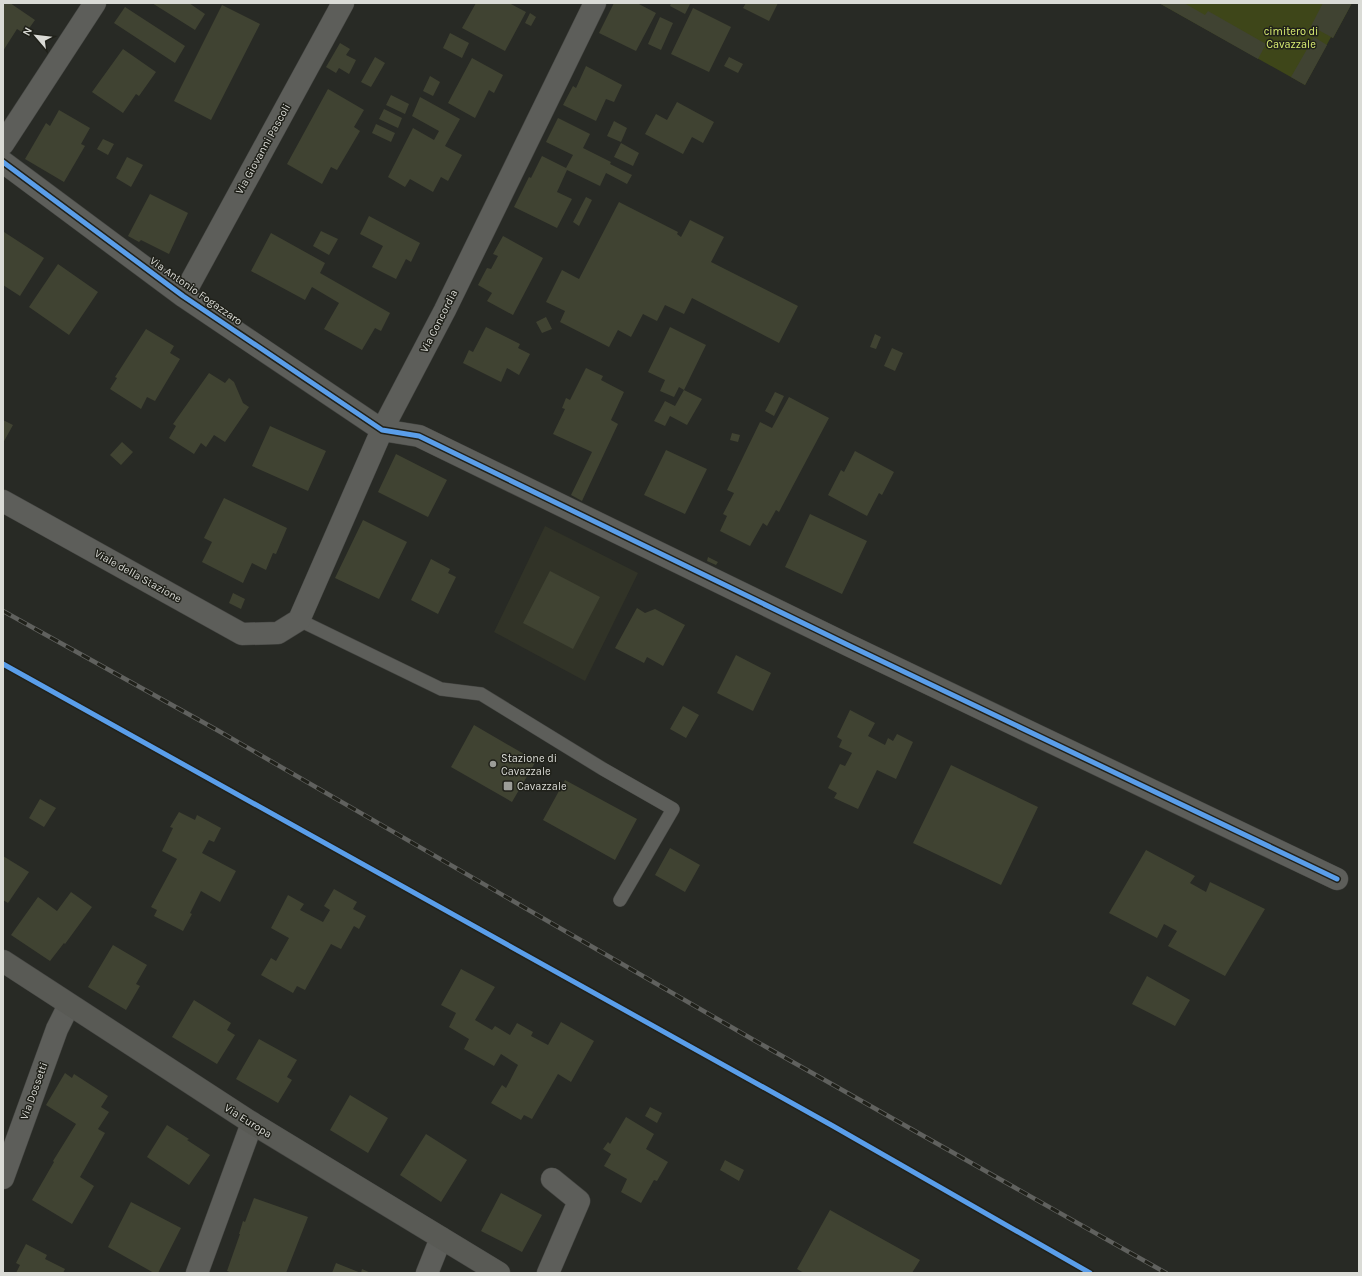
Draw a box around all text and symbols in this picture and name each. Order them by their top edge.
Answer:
north arrow [16,16,56,56]
text: N [20,25,35,38]
park label: cimitero di Cavazzale [1264,25,1318,51]
street label: Via Giovanni Pascoli [233,102,293,196]
street label: Via Antonio Fogazzaro [147,254,245,328]
street label: Via Concordia [418,287,460,355]
street label: Viale della Stazione [92,547,184,605]
place label: Stazione di Cavazzale [501,752,557,778]
marker: Stazione di Cavazzale [488,759,498,769]
marker: Cavazzale [502,780,514,792]
place label: Cavazzale [517,780,567,793]
street label: Via Dossetti [18,1061,50,1121]
street label: Via Europa [222,1101,274,1141]

